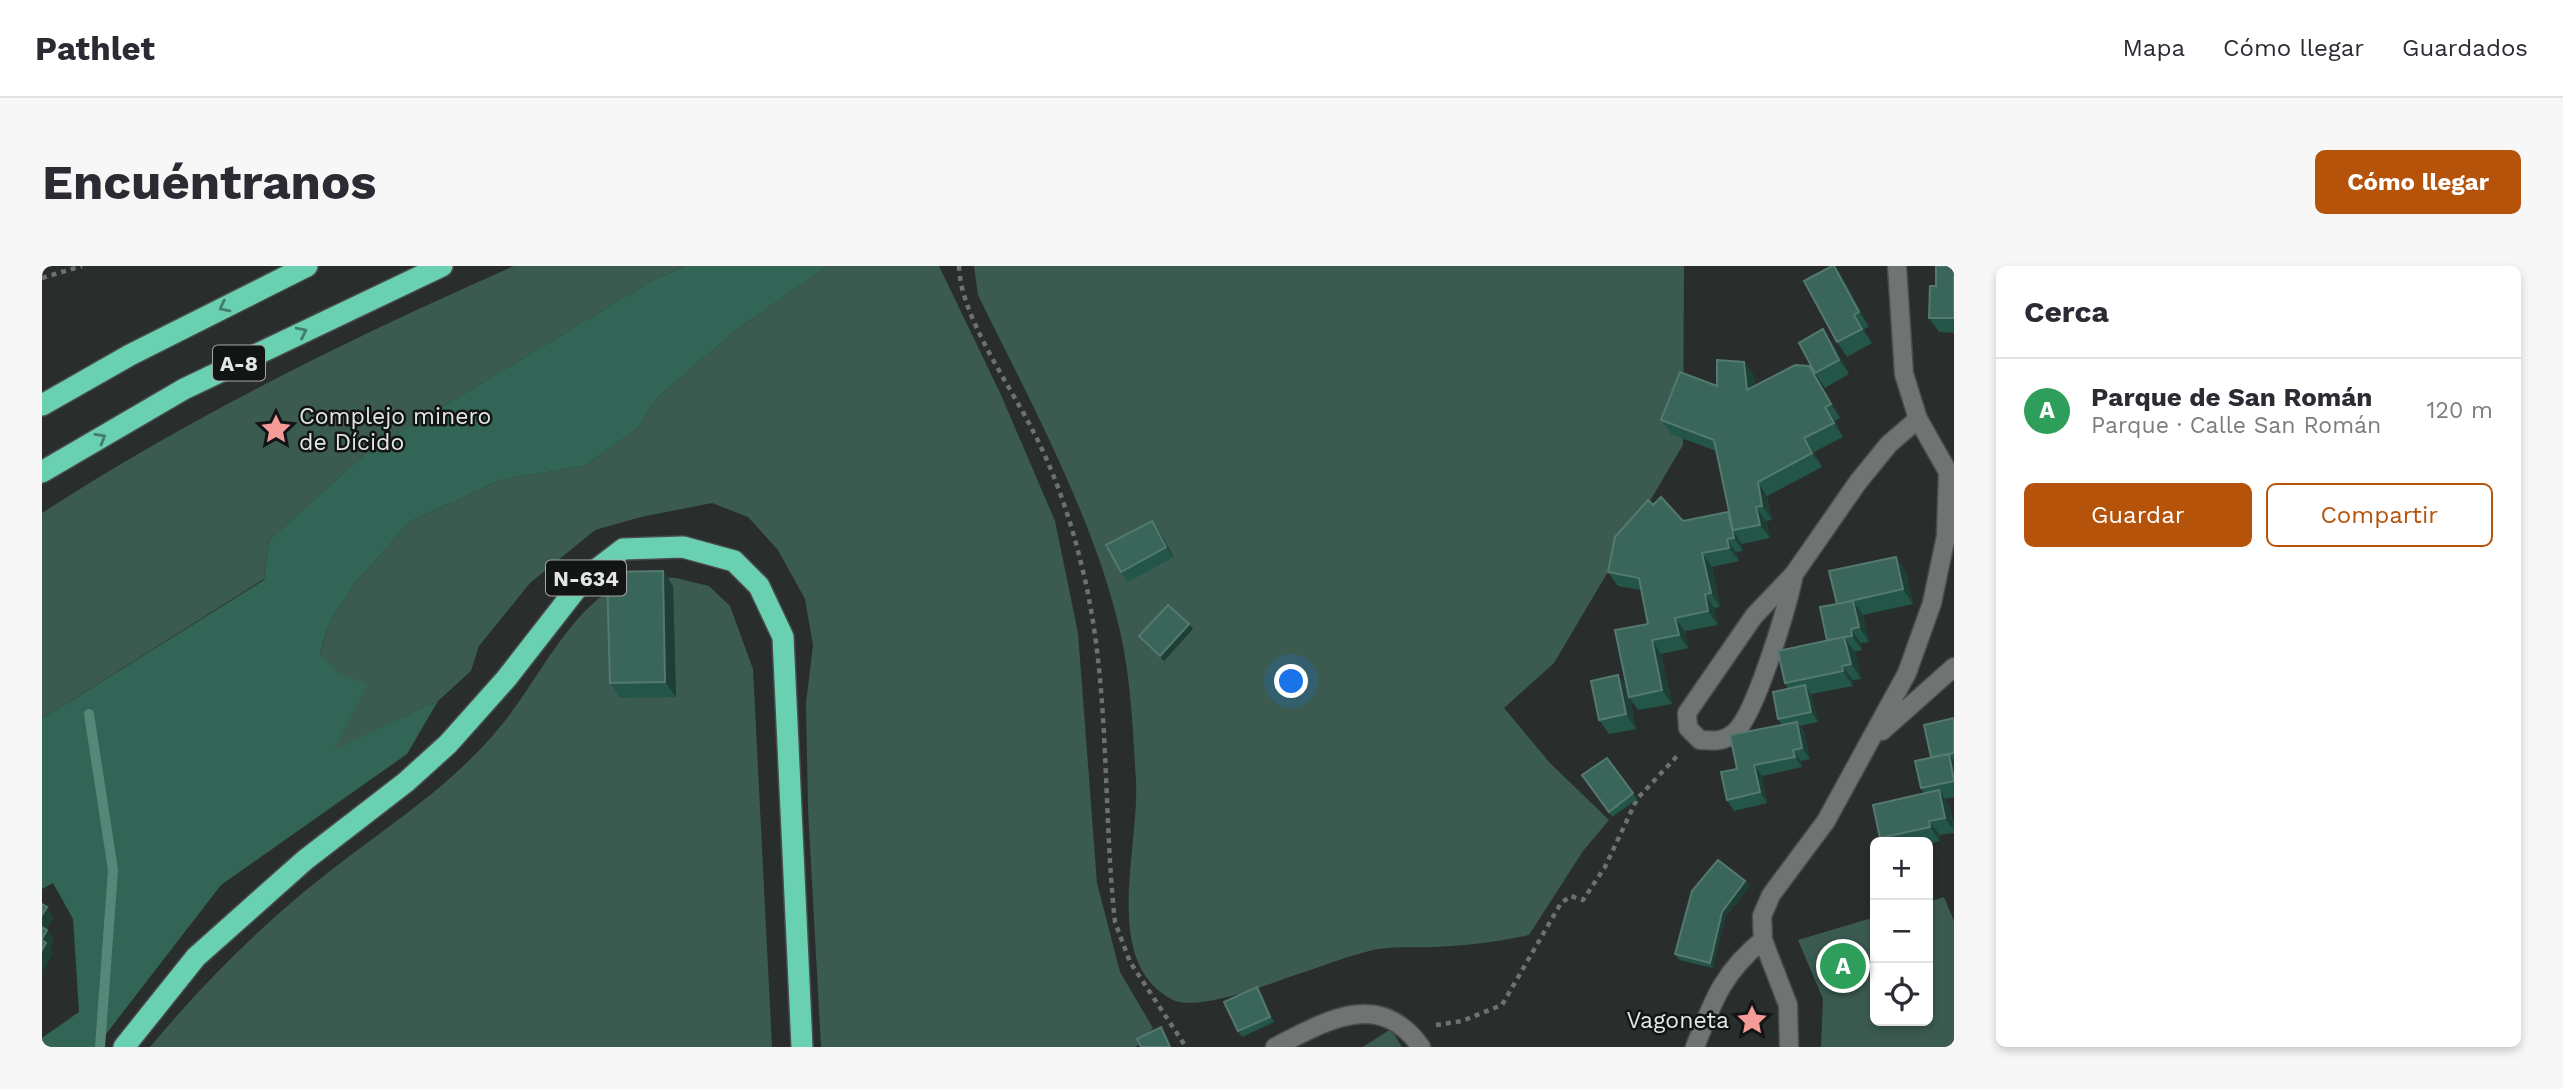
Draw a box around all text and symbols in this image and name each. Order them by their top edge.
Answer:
text: Pathlet [35,29,155,68]
text: Mapa [2123,34,2185,62]
text: Cómo llegar [2223,34,2364,62]
text: Guardados [2402,34,2528,62]
button: Cómo llegar [2315,150,2521,214]
text: Encuéntranos [42,153,376,211]
text: Cerca [2024,294,2109,329]
one-way arrow [219,299,231,313]
one-way arrow [295,327,307,341]
road number: A-8 [213,346,265,380]
text: Parque de San Román [2091,382,2372,412]
text: A [2039,397,2055,424]
text: 120 m [2427,397,2493,424]
place label: Complejo minero de Dícido [299,403,491,456]
place icon: Complejo minero de Dícido [259,412,293,446]
text: Parque · Calle San Román [2091,412,2381,439]
one-way arrow [93,433,106,446]
button: Guardar [2024,483,2252,547]
button: Compartir [2266,483,2493,547]
road number: N-634 [546,560,626,596]
your location [1274,664,1308,698]
map controls [1870,837,1933,1026]
button: + [1870,837,1933,900]
button: − [1870,900,1933,963]
pin: A [1820,940,1866,992]
button: locate [1870,963,1933,1026]
place icon: Vagoneta [1735,1003,1769,1037]
place label: Vagoneta [1627,1007,1729,1034]

